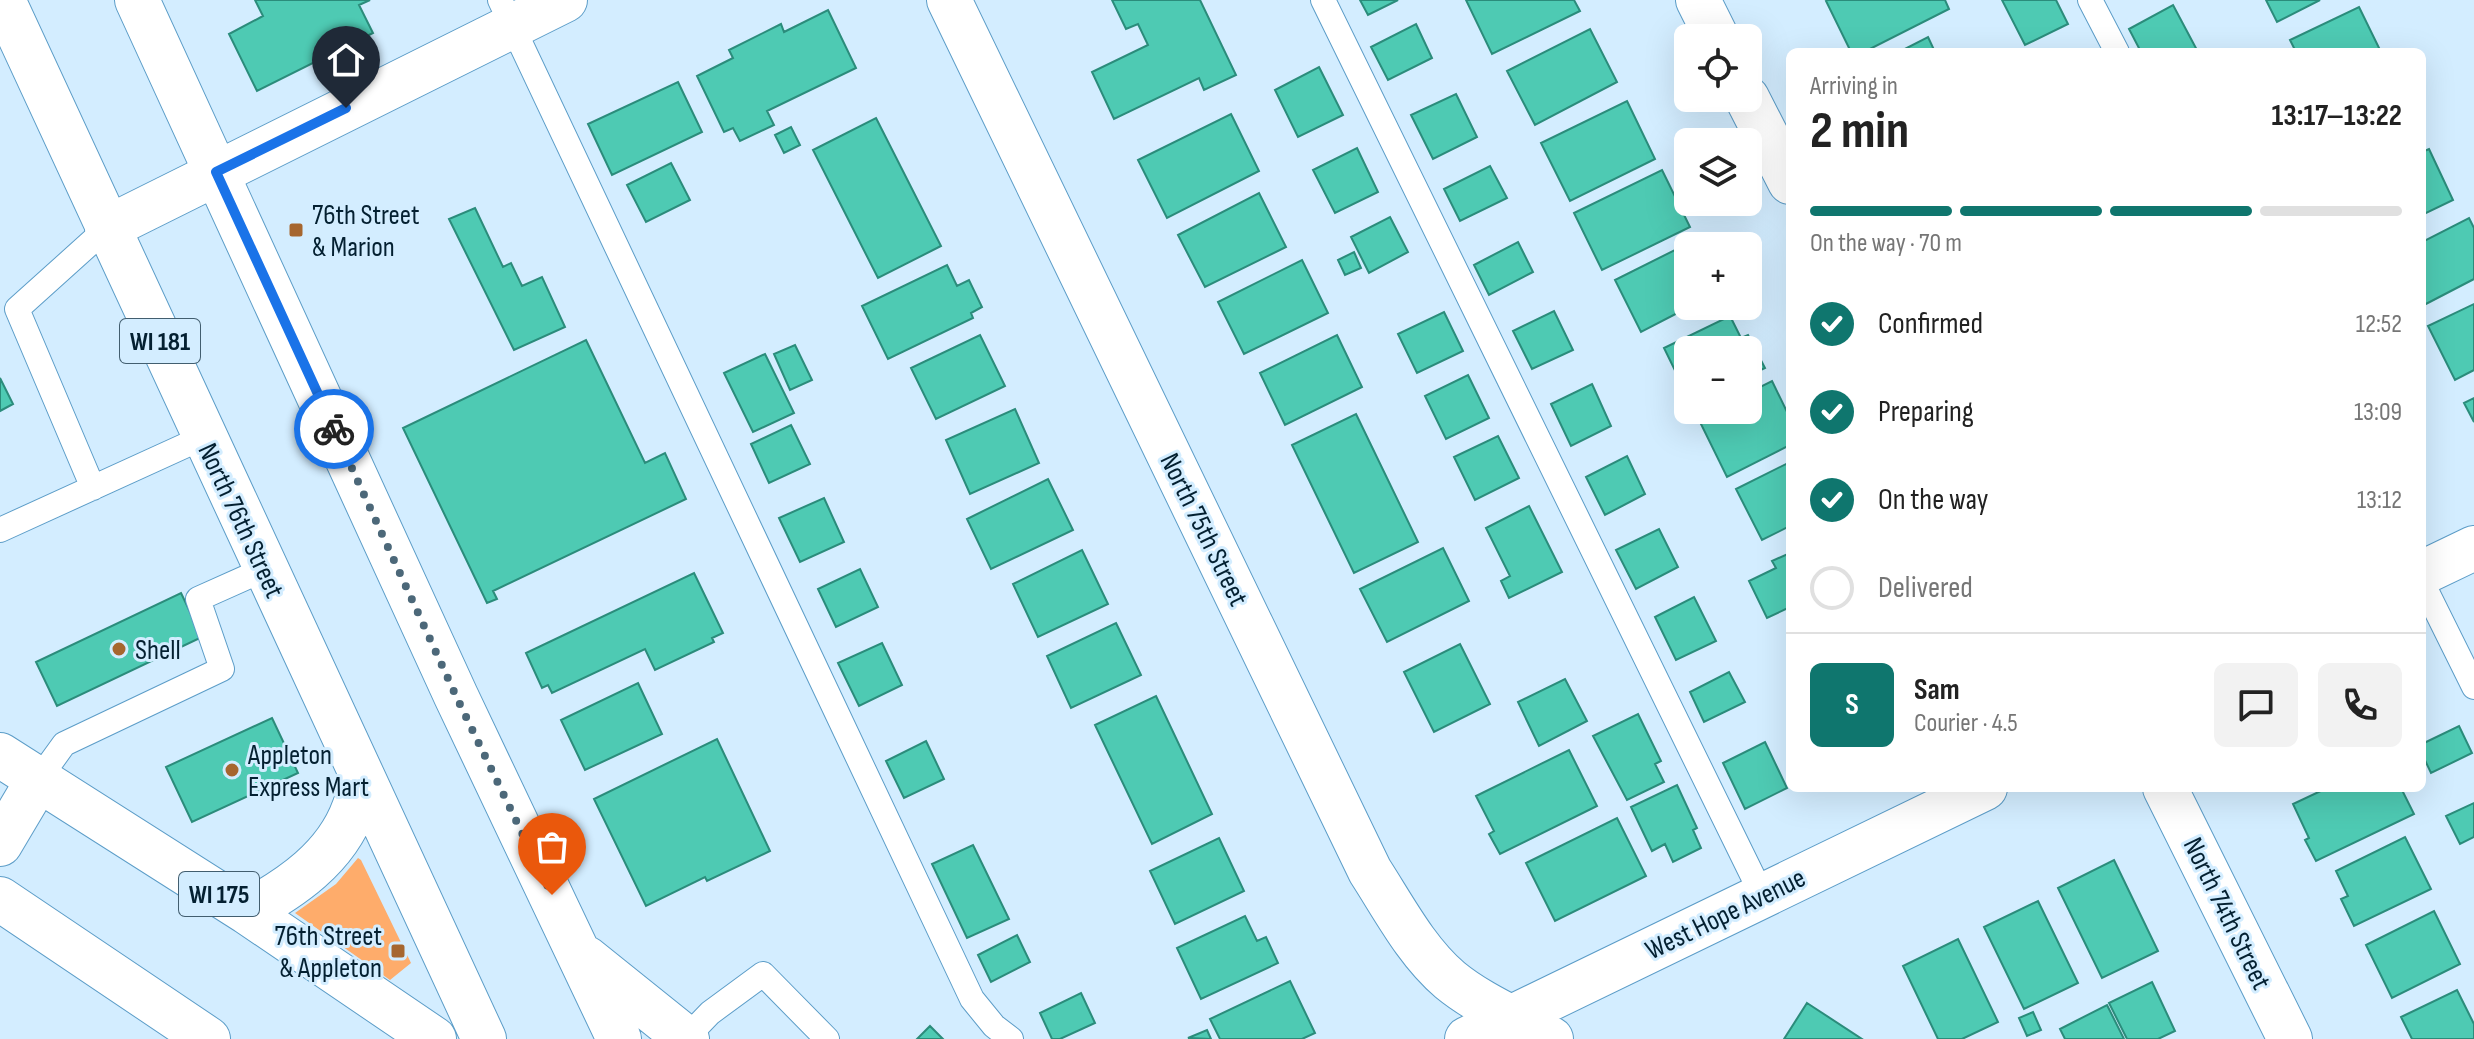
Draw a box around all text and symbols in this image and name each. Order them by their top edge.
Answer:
map controls [1674,24,1762,424]
button: locate [1674,24,1762,112]
pin [312,26,380,108]
icon: home [324,38,368,82]
text: Arriving in [1810,71,1898,102]
text: 13:17–13:22 [2272,98,2402,134]
text: 2 min [1810,100,1909,163]
button: layers [1674,128,1762,216]
place label: 76th Street & Marion [312,199,420,264]
marker: 76th Street & Marion [287,221,305,239]
text: On the way · 70 m [1810,228,1962,259]
button: + [1674,232,1762,320]
icon: check [1810,302,1854,346]
text: Confirmed [1878,306,1983,342]
text: 12:52 [2356,309,2402,340]
road number: WI 181 [120,319,200,363]
button: − [1674,336,1762,424]
courier [294,389,374,469]
icon: check [1810,390,1854,434]
text: Preparing [1878,394,1974,430]
text: 13:09 [2354,397,2402,428]
icon: bike [312,407,356,451]
street label: North 76th Street [190,438,291,603]
street label: North 75th Street [1152,448,1255,611]
icon: check [1810,478,1854,522]
text: On the way [1878,482,1988,518]
text: 13:12 [2357,485,2402,516]
text: Delivered [1878,570,1973,606]
place label: Shell [135,634,181,667]
marker: Shell [110,640,128,658]
button: chat [2214,663,2298,747]
button: phone [2318,663,2402,747]
text: Sam [1914,672,1960,708]
text: S [1845,687,1859,723]
text: Courier · 4.5 [1914,708,2018,739]
place label: Appleton Express Mart [247,739,369,804]
marker: Appleton Express Mart [223,761,241,779]
pin [518,813,586,895]
icon: bag [530,825,574,869]
street label: North 74th Street [2176,832,2278,995]
street label: West Hope Avenue [1640,861,1811,967]
road number: WI 175 [179,872,259,916]
place label: 76th Street & Appleton [275,920,382,985]
marker: 76th Street & Appleton [389,942,407,960]

